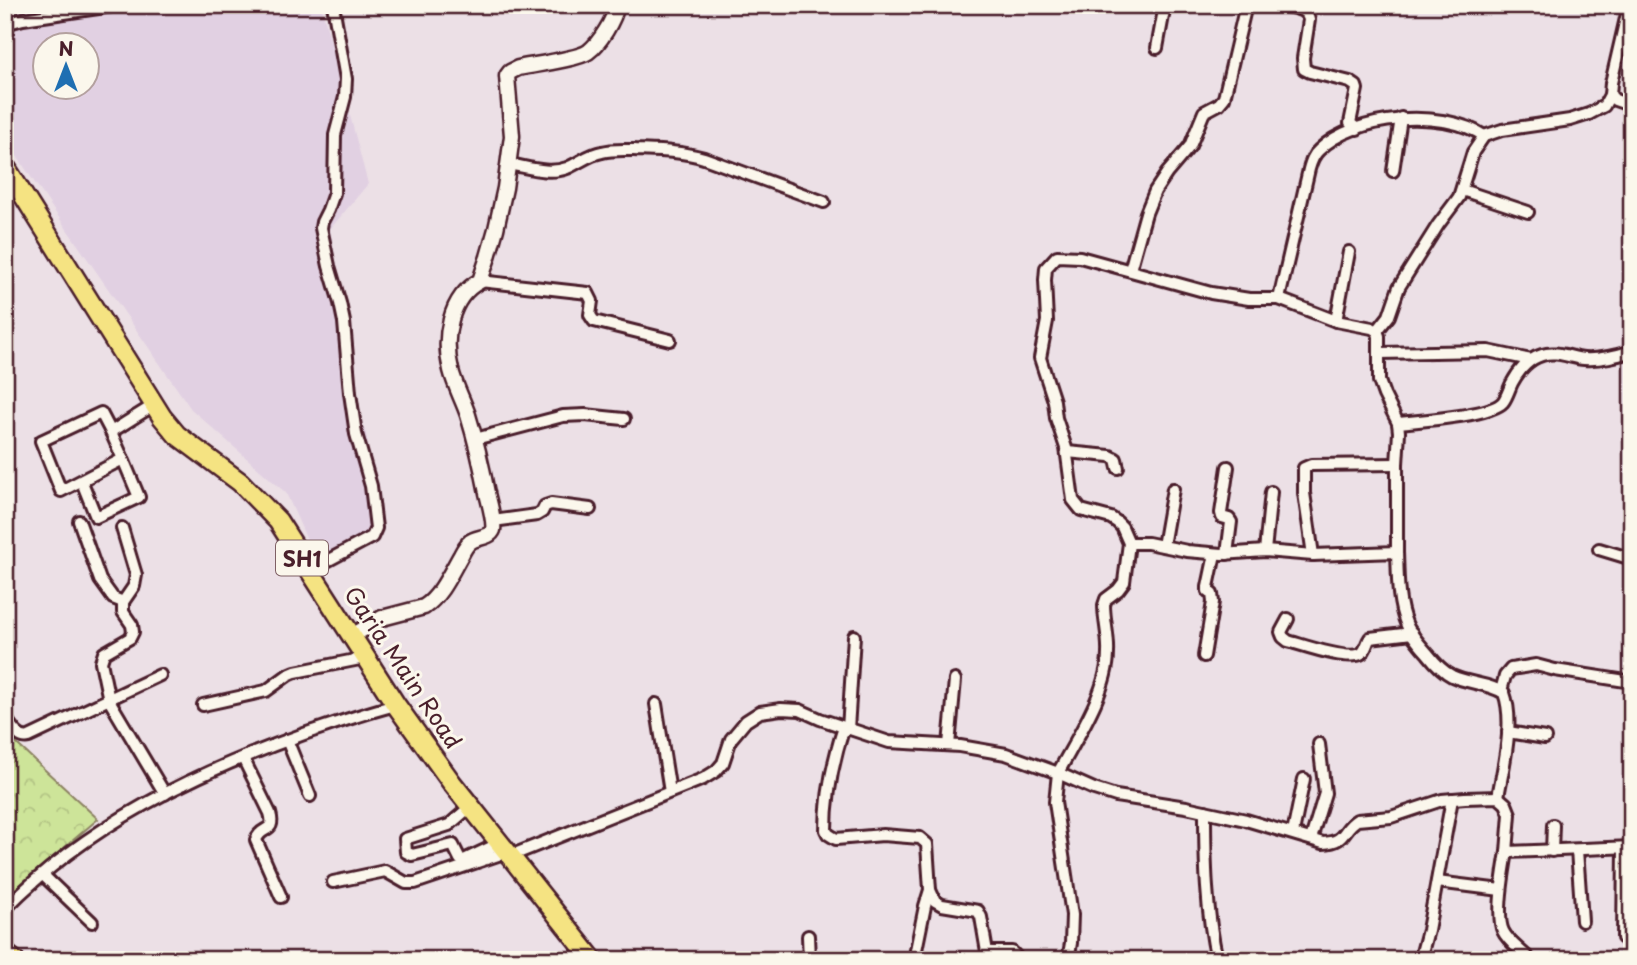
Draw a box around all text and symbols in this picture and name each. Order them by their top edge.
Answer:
north arrow [32,32,102,102]
text: N [58,34,74,62]
road number: SH1 [276,540,328,576]
street label: Garia Main Road [336,578,472,756]

